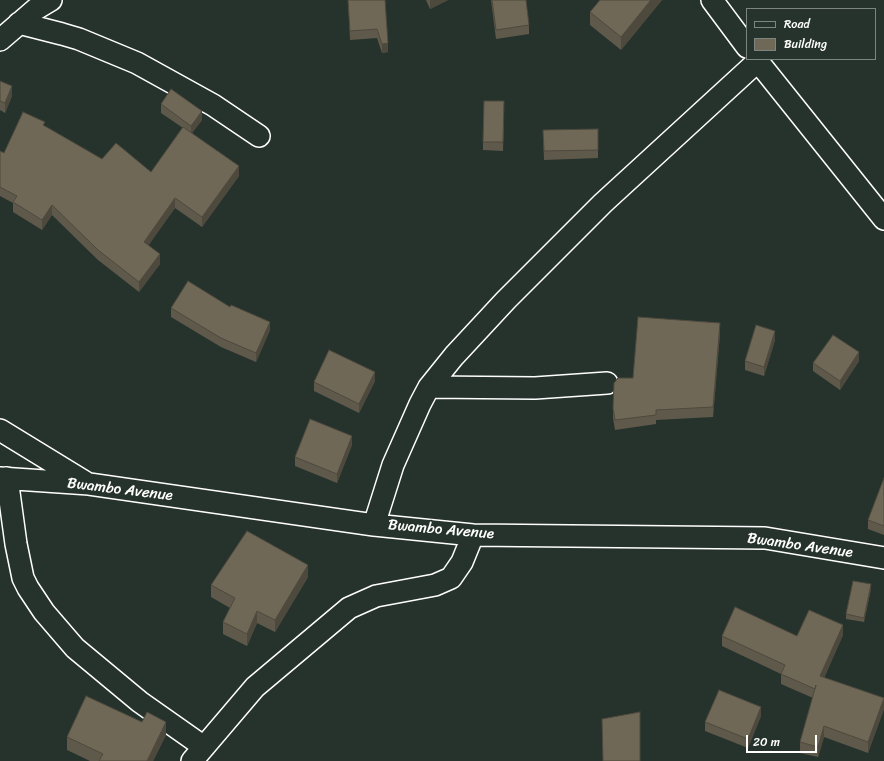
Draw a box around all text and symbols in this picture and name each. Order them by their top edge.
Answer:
legend [746,8,876,60]
text: Road [784,13,810,35]
text: Building [784,33,827,55]
street label: Bwambo Avenue [66,475,174,505]
street label: Bwambo Avenue [387,516,495,544]
street label: Bwambo Avenue [746,530,854,562]
scale bar [748,727,819,753]
text: 20 m [753,731,780,753]

